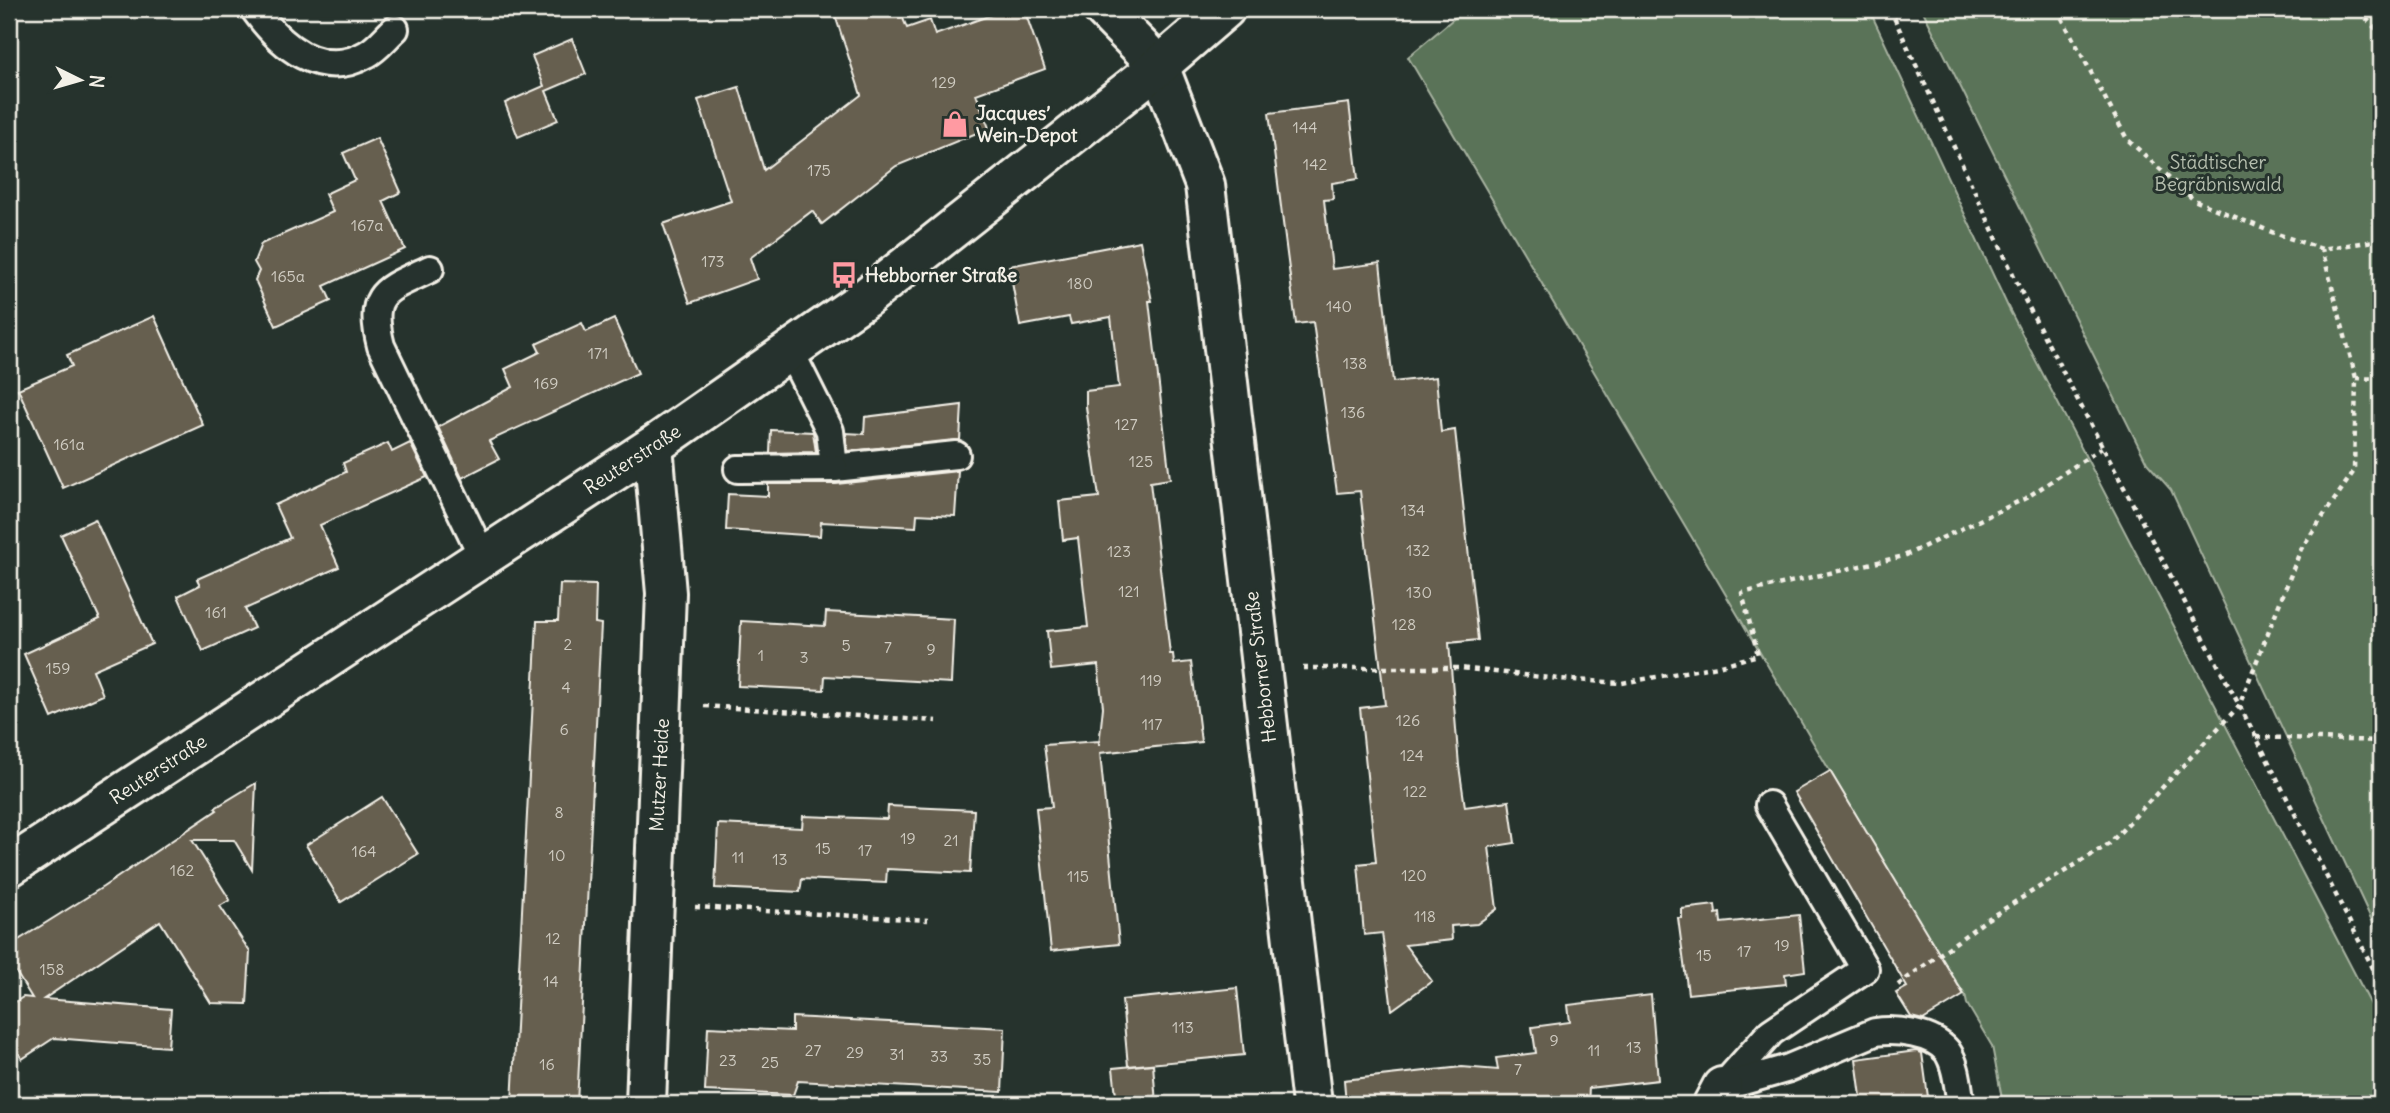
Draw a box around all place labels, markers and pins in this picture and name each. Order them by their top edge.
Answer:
place label: Jacques’ Wein-Depot [976,101,1078,147]
shop icon: Jacques’ Wein-Depot [940,109,970,139]
bus stop icon: Hebborner Straße [829,260,859,290]
place label: Hebborner Straße [865,263,1017,287]

